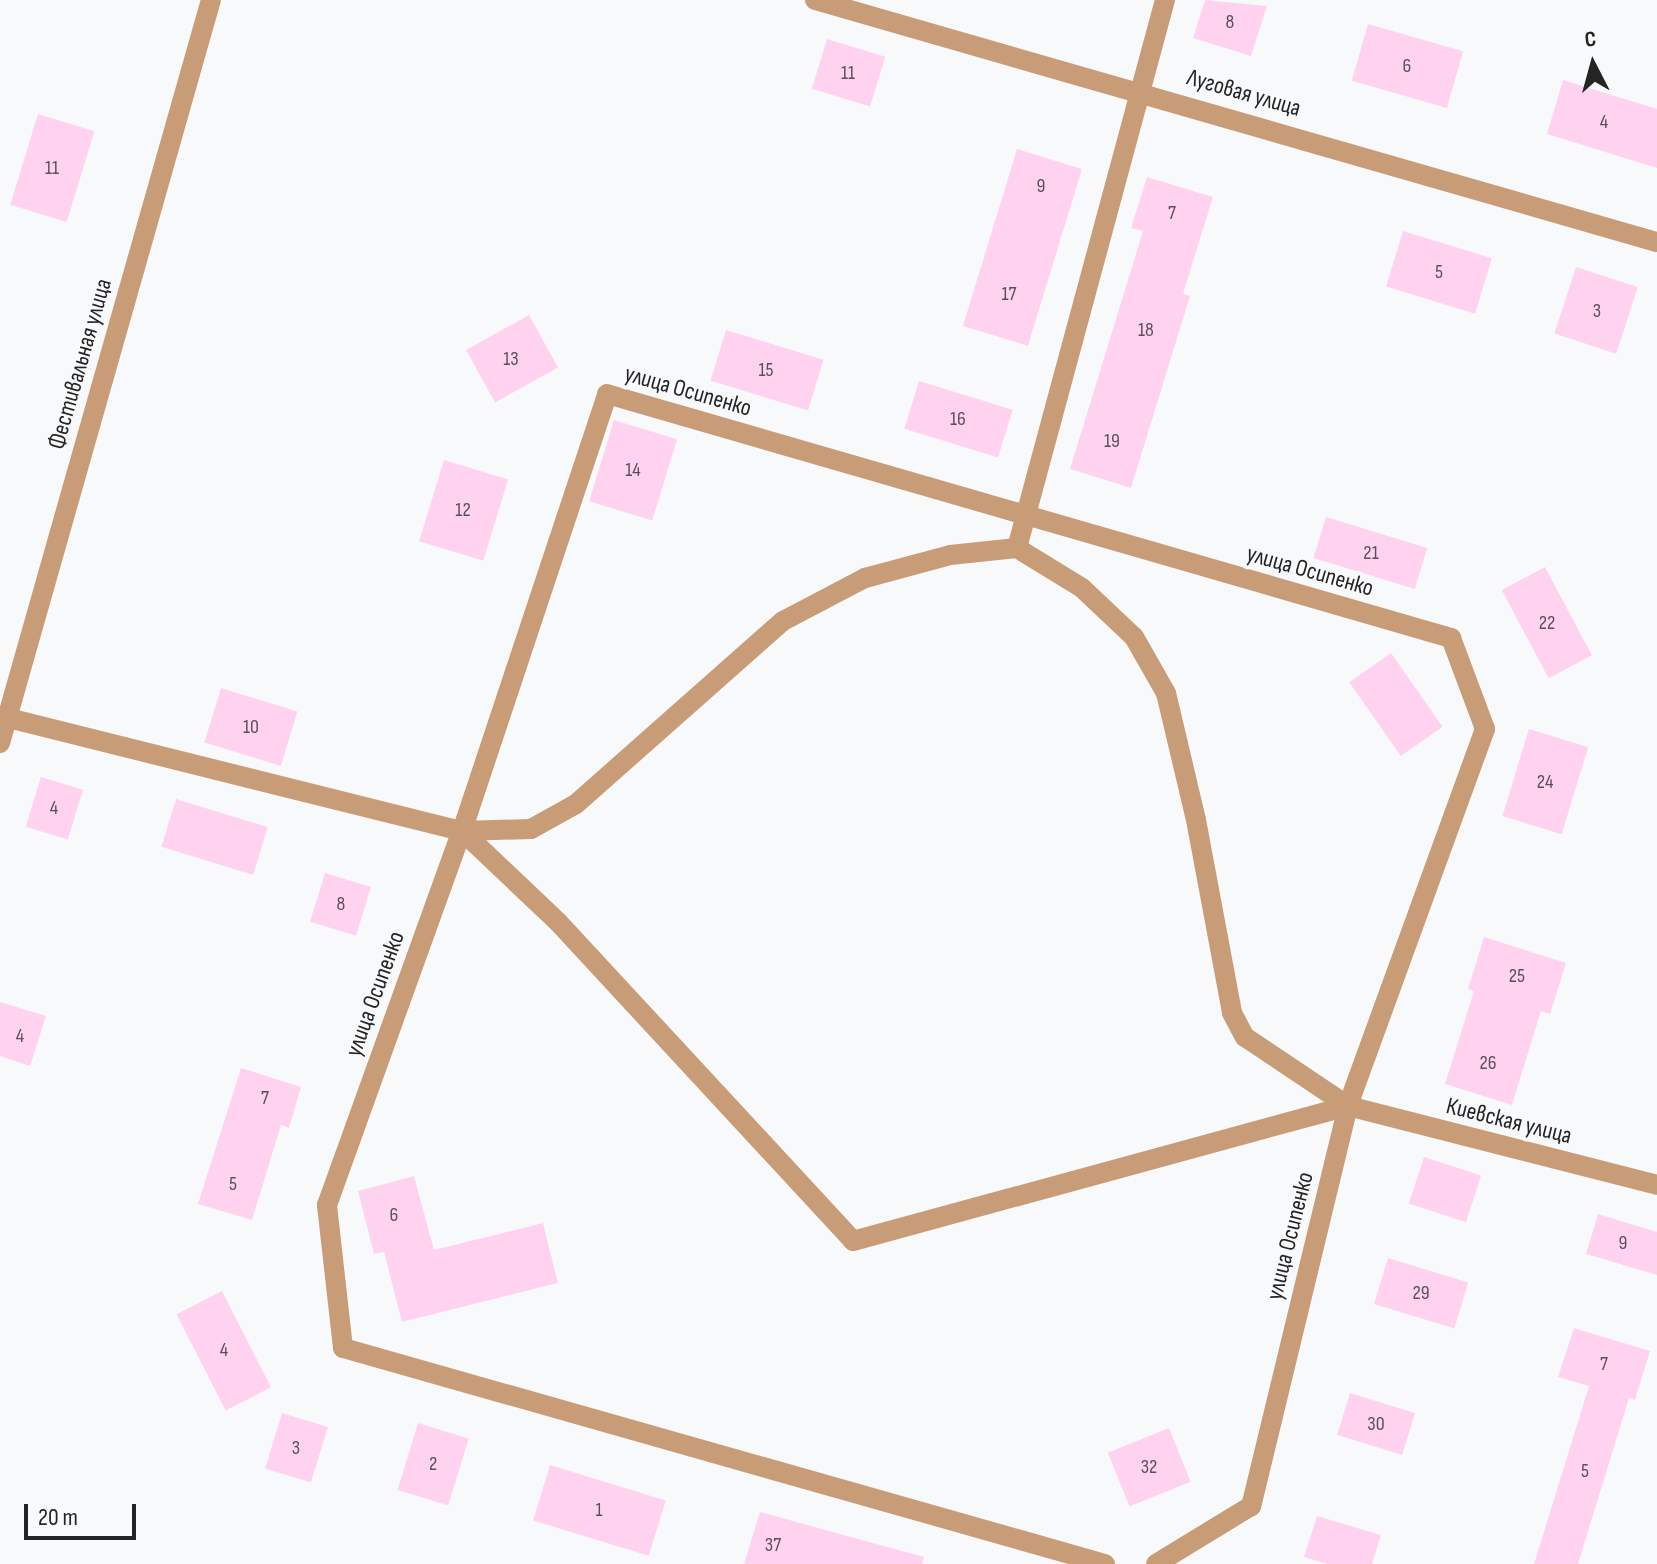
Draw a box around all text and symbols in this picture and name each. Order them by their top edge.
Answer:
house number: 8 [1226,10,1234,34]
north arrow [1553,24,1633,104]
text: С [1583,26,1597,54]
house number: 6 [1403,54,1411,78]
house number: 11 [841,61,855,85]
street label: Луговая улица [1184,63,1304,123]
house number: 4 [1600,110,1608,134]
house number: 11 [45,156,59,180]
house number: 9 [1037,174,1045,198]
house number: 7 [1168,201,1176,225]
house number: 5 [1435,260,1443,284]
street label: Фестивальная улица [42,275,118,453]
house number: 17 [1002,282,1016,306]
house number: 3 [1593,299,1601,323]
house number: 18 [1138,318,1154,342]
house number: 13 [503,347,519,371]
house number: 15 [758,358,774,382]
street label: улица Осипенко [621,359,755,423]
house number: 16 [950,407,966,431]
house number: 19 [1104,429,1120,453]
house number: 14 [625,458,641,482]
house number: 12 [455,498,471,522]
street label: улица Осипенко [1243,539,1377,603]
house number: 21 [1363,541,1379,565]
house number: 22 [1539,611,1555,635]
house number: 10 [243,715,259,739]
house number: 24 [1537,770,1553,794]
house number: 4 [50,796,58,820]
house number: 8 [337,892,345,916]
street label: улица Осипенко [339,928,411,1060]
house number: 25 [1509,964,1525,988]
house number: 4 [16,1024,24,1048]
house number: 26 [1480,1051,1496,1075]
house number: 7 [261,1086,269,1110]
street label: Киевская улица [1443,1092,1575,1150]
street label: улица Осипенко [1260,1169,1320,1303]
house number: 5 [229,1172,237,1196]
house number: 6 [390,1203,398,1227]
house number: 9 [1619,1231,1627,1255]
house number: 29 [1412,1281,1430,1305]
house number: 4 [220,1338,228,1362]
house number: 7 [1600,1352,1608,1376]
house number: 30 [1367,1412,1385,1436]
house number: 3 [292,1436,300,1460]
house number: 2 [429,1452,437,1476]
house number: 32 [1141,1455,1157,1479]
house number: 5 [1581,1459,1589,1483]
scale bar [28,1488,140,1538]
house number: 1 [596,1498,602,1522]
text: 20 m [38,1503,78,1532]
house number: 37 [765,1533,781,1557]

